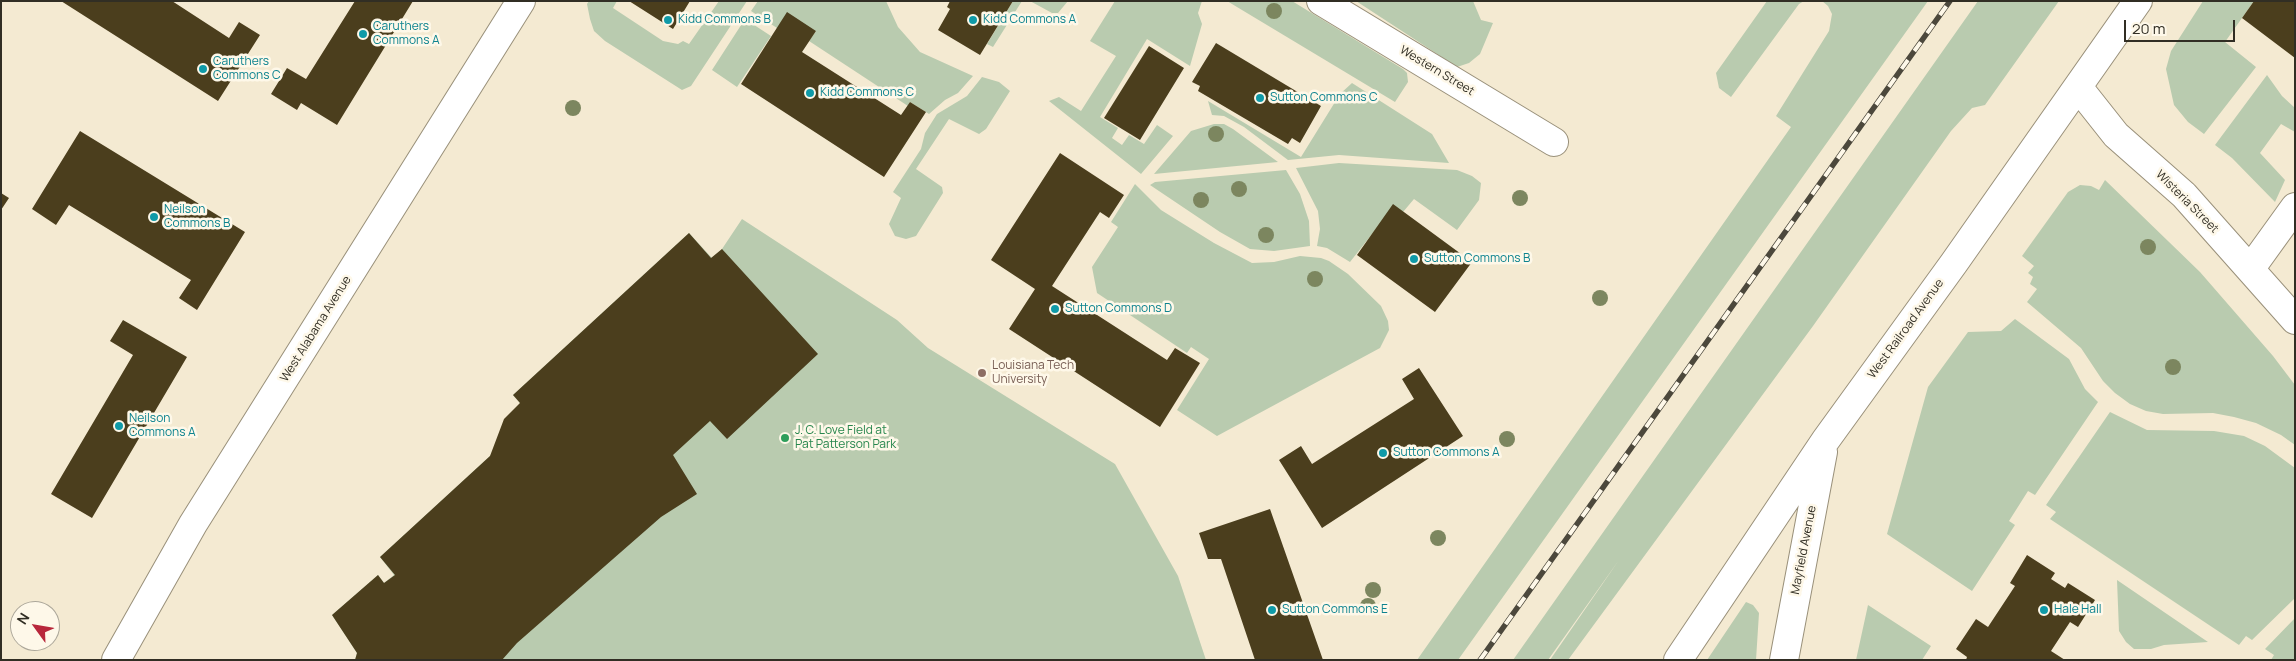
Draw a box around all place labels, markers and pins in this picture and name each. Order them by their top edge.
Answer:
place label: Kidd Commons B [678,13,771,27]
place label: Kidd Commons A [983,13,1076,27]
marker: Kidd Commons B [662,14,674,26]
marker: Kidd Commons A [967,14,979,26]
place label: Caruthers Commons A [373,20,440,48]
marker: Caruthers Commons A [357,28,369,40]
place label: Caruthers Commons C [213,55,281,83]
marker: Caruthers Commons C [197,63,209,75]
place label: Kidd Commons C [820,86,914,100]
marker: Kidd Commons C [804,87,816,99]
place label: Sutton Commons C [1270,91,1378,105]
marker: Sutton Commons C [1254,92,1266,104]
place label: Neilson Commons B [164,203,230,231]
marker: Neilson Commons B [148,211,160,223]
place label: Sutton Commons B [1424,252,1530,266]
marker: Sutton Commons B [1408,253,1420,265]
place label: Sutton Commons D [1065,302,1172,316]
marker: Sutton Commons D [1049,303,1061,315]
place label: Louisiana Tech University [992,359,1074,387]
marker: Louisiana Tech University [976,367,988,379]
place label: Neilson Commons A [129,412,196,440]
marker: Neilson Commons A [113,420,125,432]
place label: J. C. Love Field at Pat Patterson Park [795,424,896,452]
marker: J. C. Love Field at Pat Patterson Park [779,432,791,444]
place label: Sutton Commons A [1393,446,1500,460]
marker: Sutton Commons A [1377,447,1389,459]
place label: Sutton Commons E [1282,603,1388,617]
place label: Hale Hall [2054,603,2102,617]
marker: Sutton Commons E [1266,604,1278,616]
marker: Hale Hall [2038,604,2050,616]

